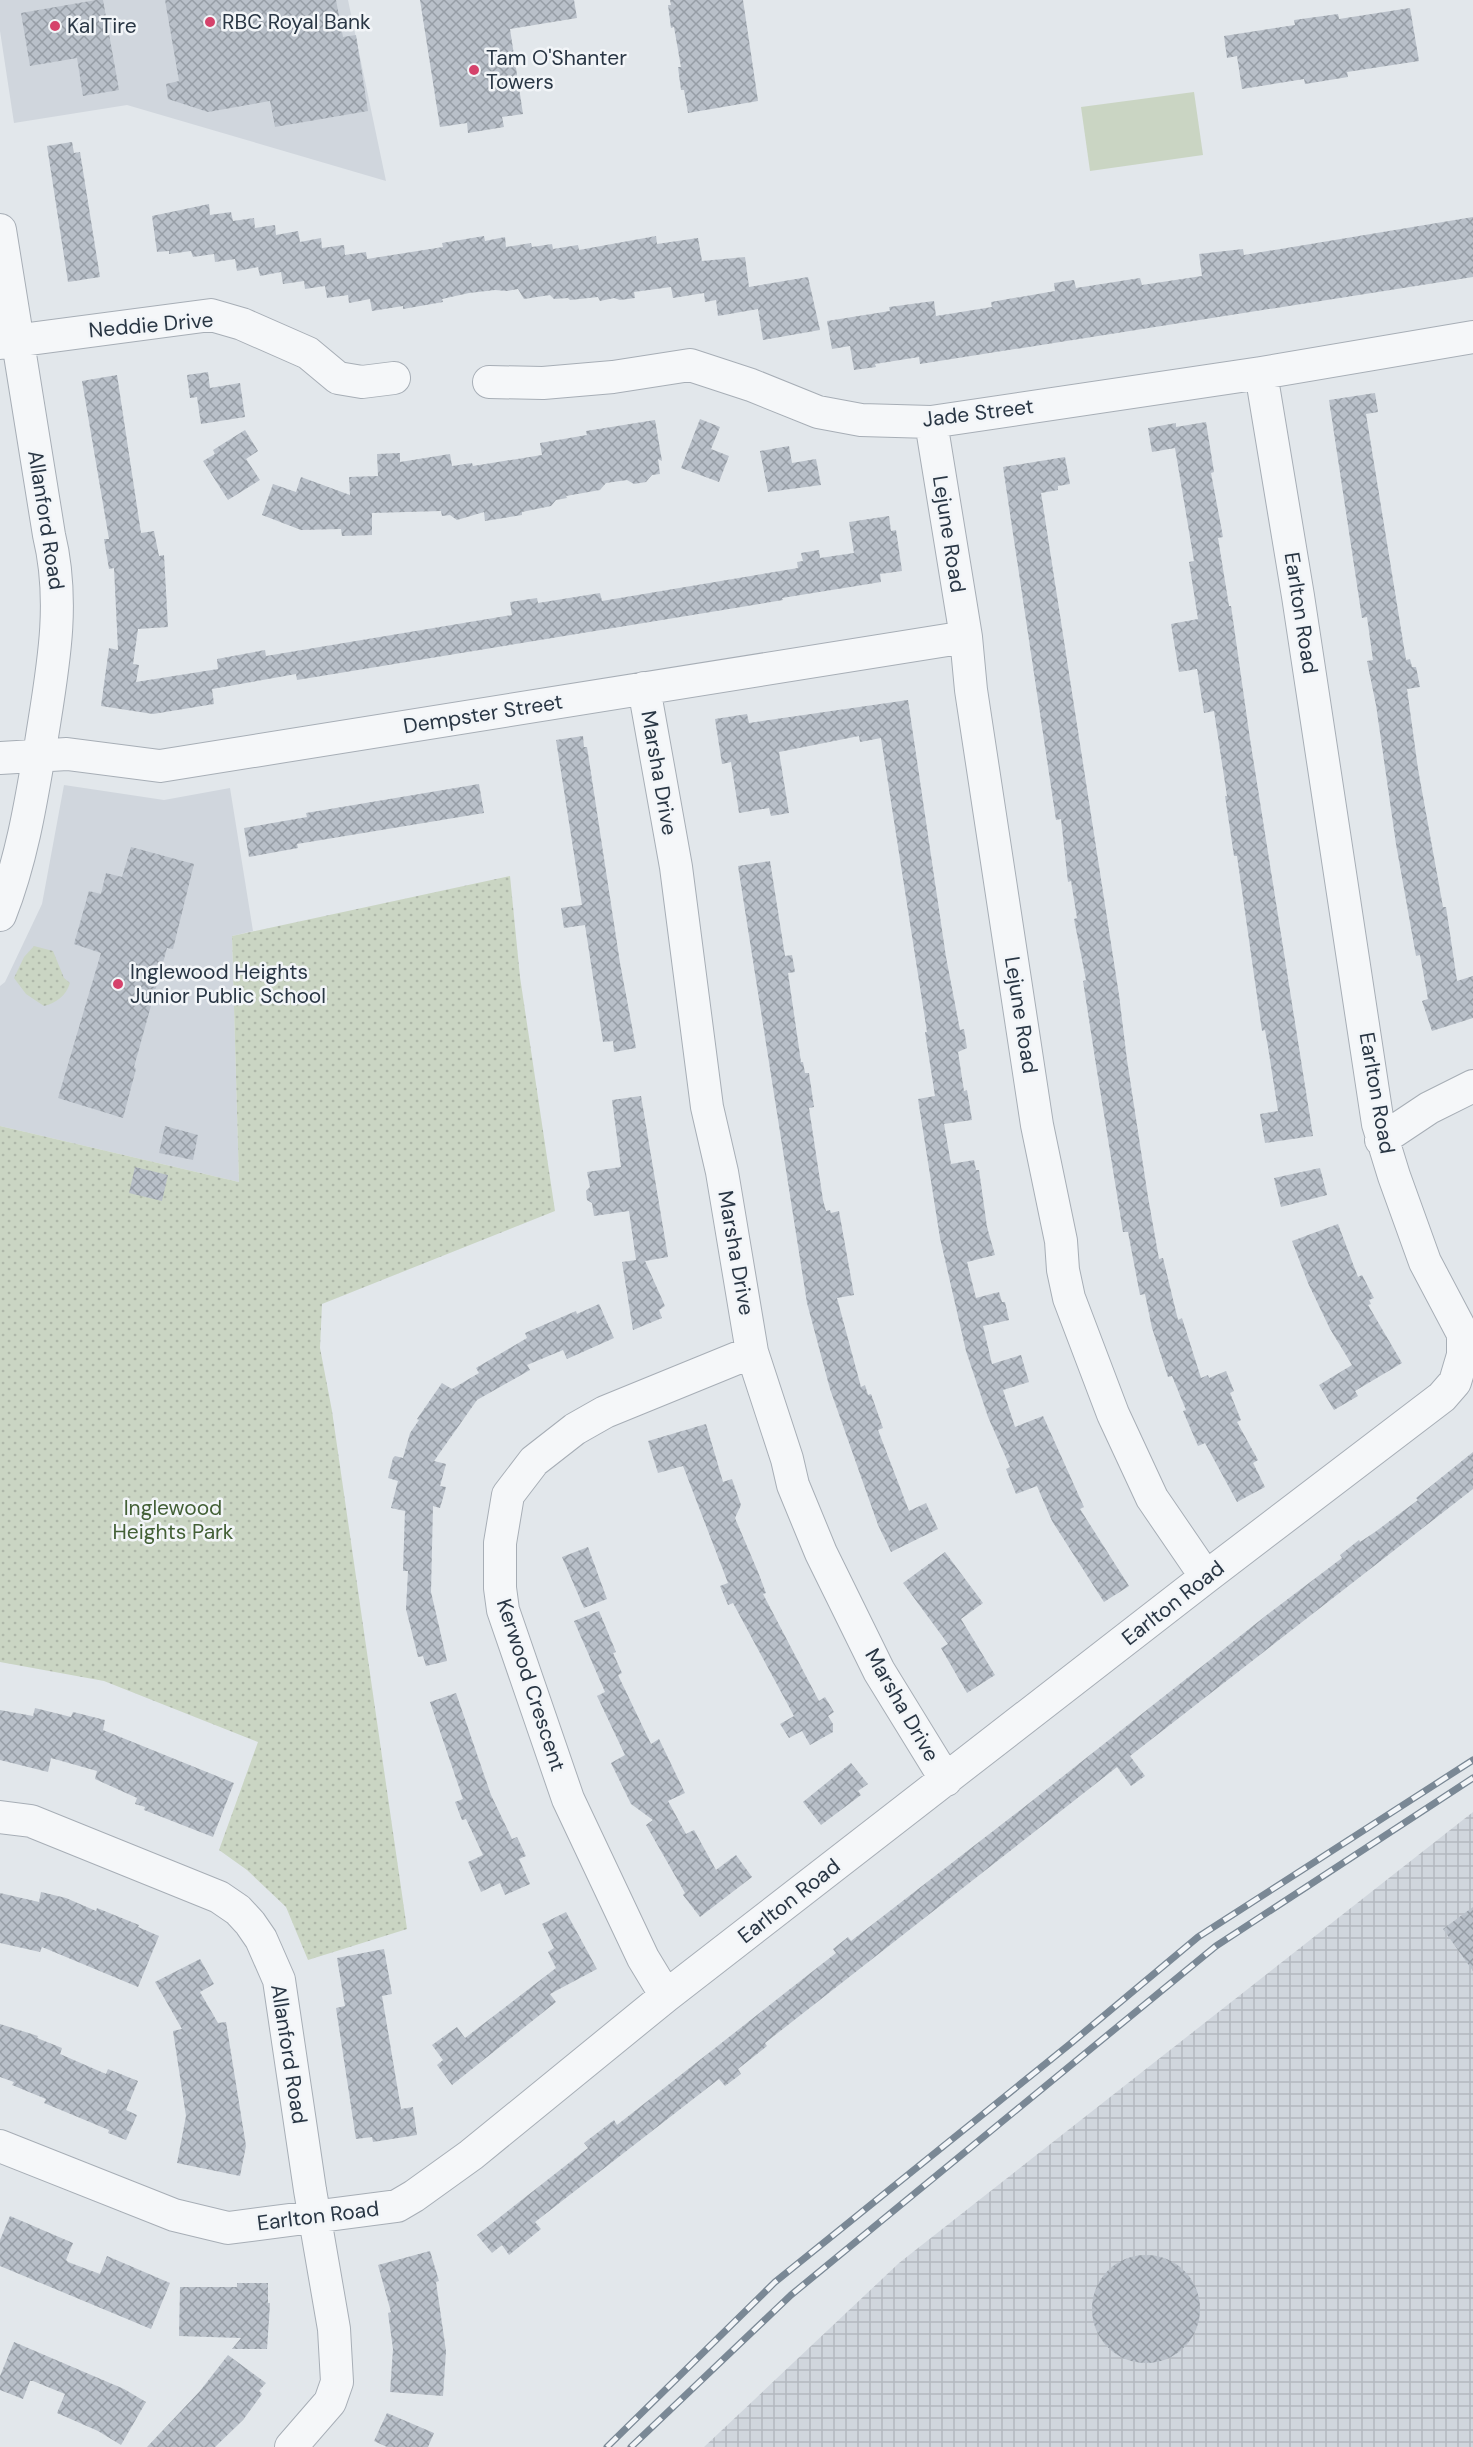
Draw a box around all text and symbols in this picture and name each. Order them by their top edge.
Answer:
place label: RBC Royal Bank [222,8,371,36]
place label: Kal Tire [67,12,137,40]
marker: RBC Royal Bank [203,15,217,29]
marker: Kal Tire [48,19,62,33]
place label: Tam O'Shanter Towers [486,44,627,96]
marker: Tam O'Shanter Towers [467,63,481,77]
street label: Neddie Drive [87,306,215,344]
street label: Jade Street [921,392,1035,434]
street label: Allanford Road [21,448,71,592]
street label: Lejune Road [926,473,972,595]
street label: Earlton Road [1278,550,1324,676]
street label: Dempster Street [401,688,565,740]
street label: Marsha Drive [634,708,684,838]
street label: Lejune Road [998,954,1044,1076]
place label: Inglewood Heights Junior Public School [130,958,326,1010]
marker: Inglewood Heights Junior Public School [111,977,125,991]
street label: Earlton Road [1353,1030,1401,1156]
street label: Marsha Drive [711,1188,761,1318]
park label: Inglewood Heights Park [113,1494,234,1546]
street label: Earlton Road [1116,1554,1230,1652]
street label: Kerwood Crescent [490,1595,572,1775]
street label: Marsha Drive [858,1643,946,1767]
street label: Earlton Road [732,1852,846,1950]
street label: Allanford Road [264,1982,314,2126]
street label: Earlton Road [255,2195,381,2237]

